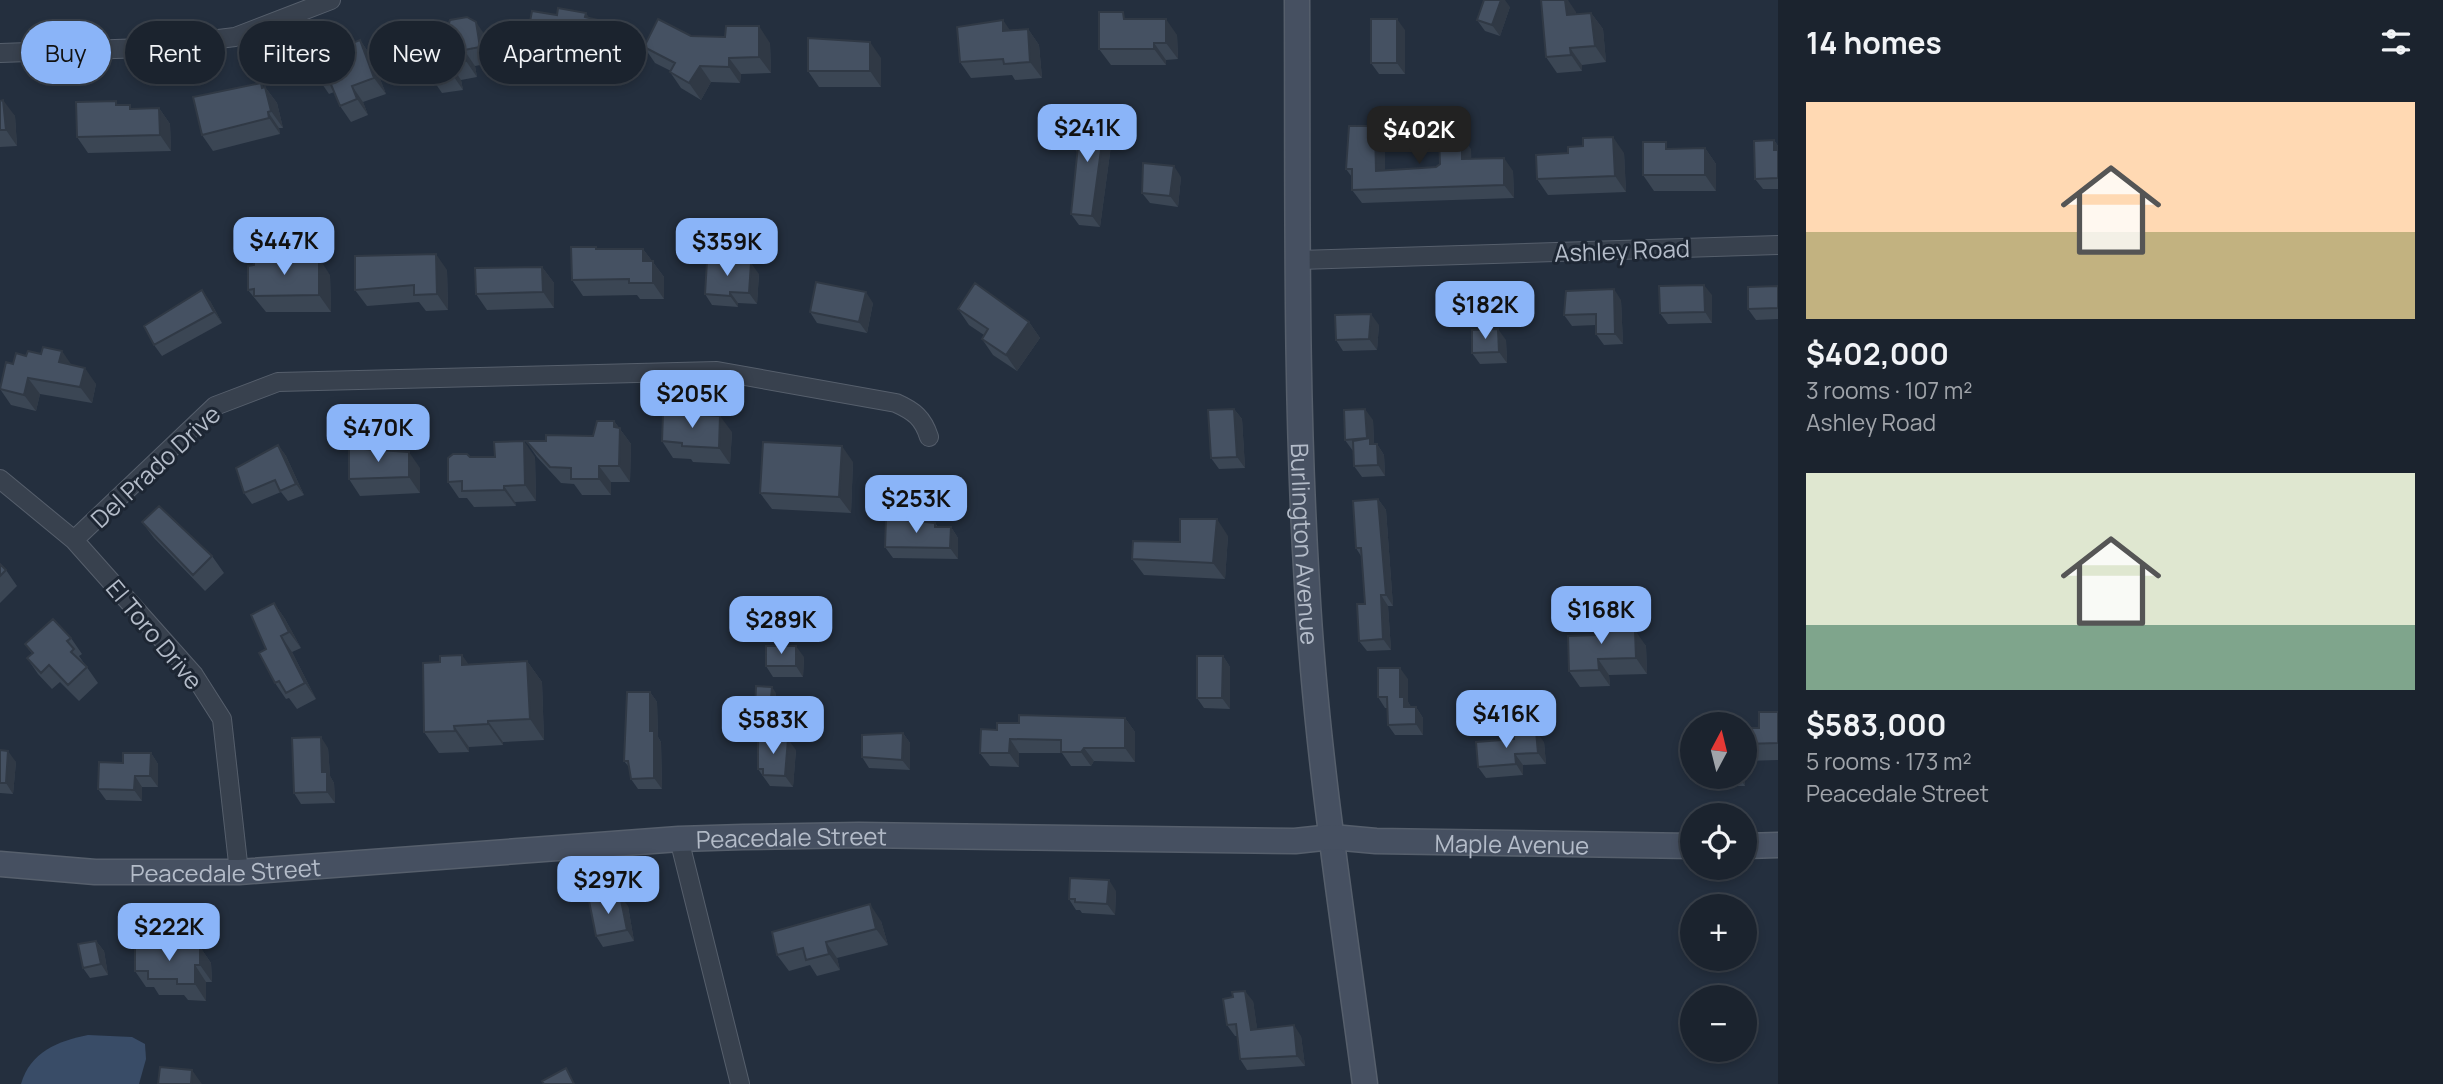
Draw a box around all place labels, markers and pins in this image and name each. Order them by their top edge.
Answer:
pin: $241K [1038,104,1136,164]
pin: $402K [1370,106,1468,166]
pin: $447K [235,218,333,277]
pin: $359K [678,218,776,278]
pin: $182K [1436,282,1534,341]
pin: $205K [643,370,741,430]
pin: $470K [329,405,427,464]
pin: $253K [867,476,965,535]
pin: $168K [1552,586,1650,646]
pin: $289K [732,596,830,656]
pin: $416K [1457,690,1555,750]
pin: $583K [724,696,822,756]
pin: $297K [559,856,657,916]
pin: $222K [120,904,218,963]

